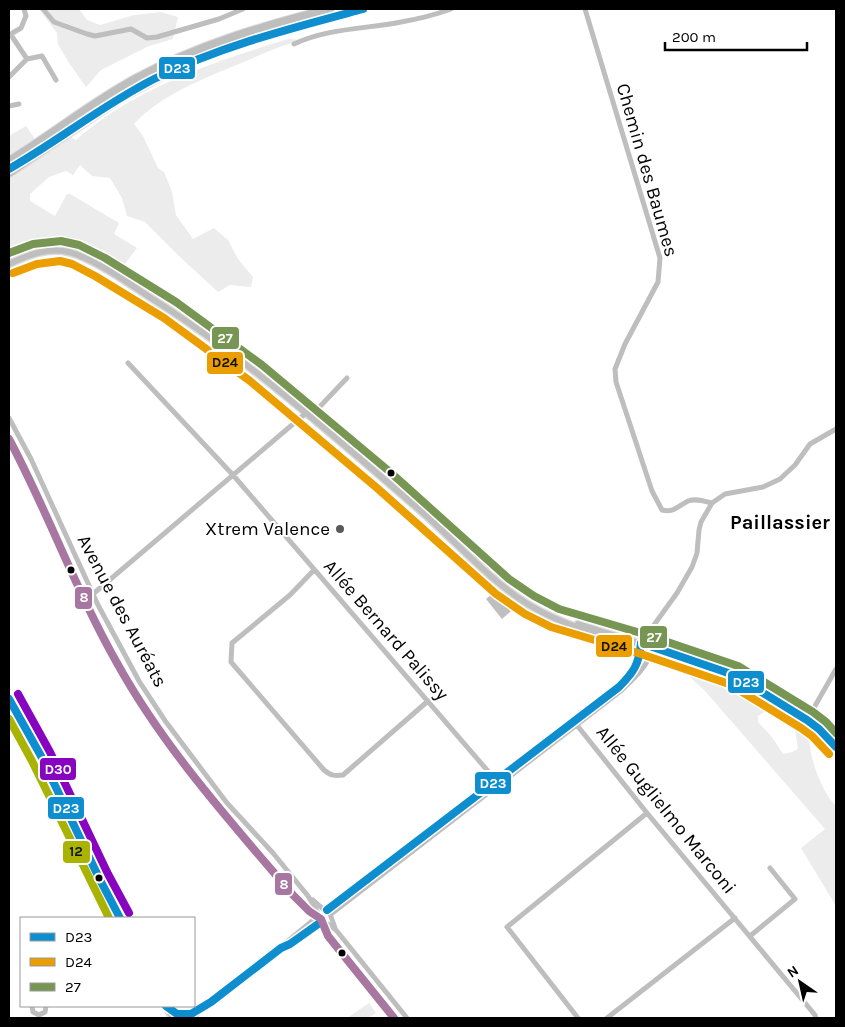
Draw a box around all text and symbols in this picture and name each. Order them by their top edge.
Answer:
scale bar [665,20,808,52]
text: 200 m [672,28,716,46]
line badge: D23 [158,56,196,80]
text: D23 [164,60,190,77]
street label: Chemin des Baumes [612,81,682,259]
line badge: 27 [211,326,240,350]
text: 27 [217,330,233,347]
line badge: D24 [206,351,244,375]
text: D24 [212,354,239,371]
unlabelled marker [386,468,396,478]
district label: Paillassier [730,511,830,534]
place label: Xtrem Valence [205,518,330,540]
marker: Xtrem Valence [334,523,346,535]
street label: Avenue des Auréats [73,531,171,691]
street label: Allée Bernard Palissy [319,555,453,705]
unlabelled marker [66,565,76,575]
line badge: 8 [74,586,93,610]
text: 8 [79,589,89,606]
line badge: 27 [639,625,668,649]
text: 27 [646,629,662,646]
line badge: D24 [595,634,633,658]
text: D24 [601,638,628,655]
line badge: D23 [727,670,765,694]
text: D23 [733,674,759,691]
street label: Allée Guglielmo Marconi [592,722,740,898]
line badge: D30 [39,757,77,781]
text: D30 [44,761,72,778]
line badge: D23 [474,771,512,795]
text: D23 [480,775,506,792]
line badge: D23 [47,796,85,820]
text: D23 [53,800,79,817]
line badge: 12 [62,840,91,864]
text: 12 [69,843,83,860]
line badge: 8 [274,872,293,896]
unlabelled marker [94,873,104,883]
text: 8 [279,876,289,893]
legend [20,917,195,1007]
text: D23 [65,928,92,946]
unlabelled marker [337,948,347,958]
text: D24 [65,953,93,971]
north arrow [775,957,825,1007]
text: N [784,962,802,981]
text: 27 [65,978,81,996]

